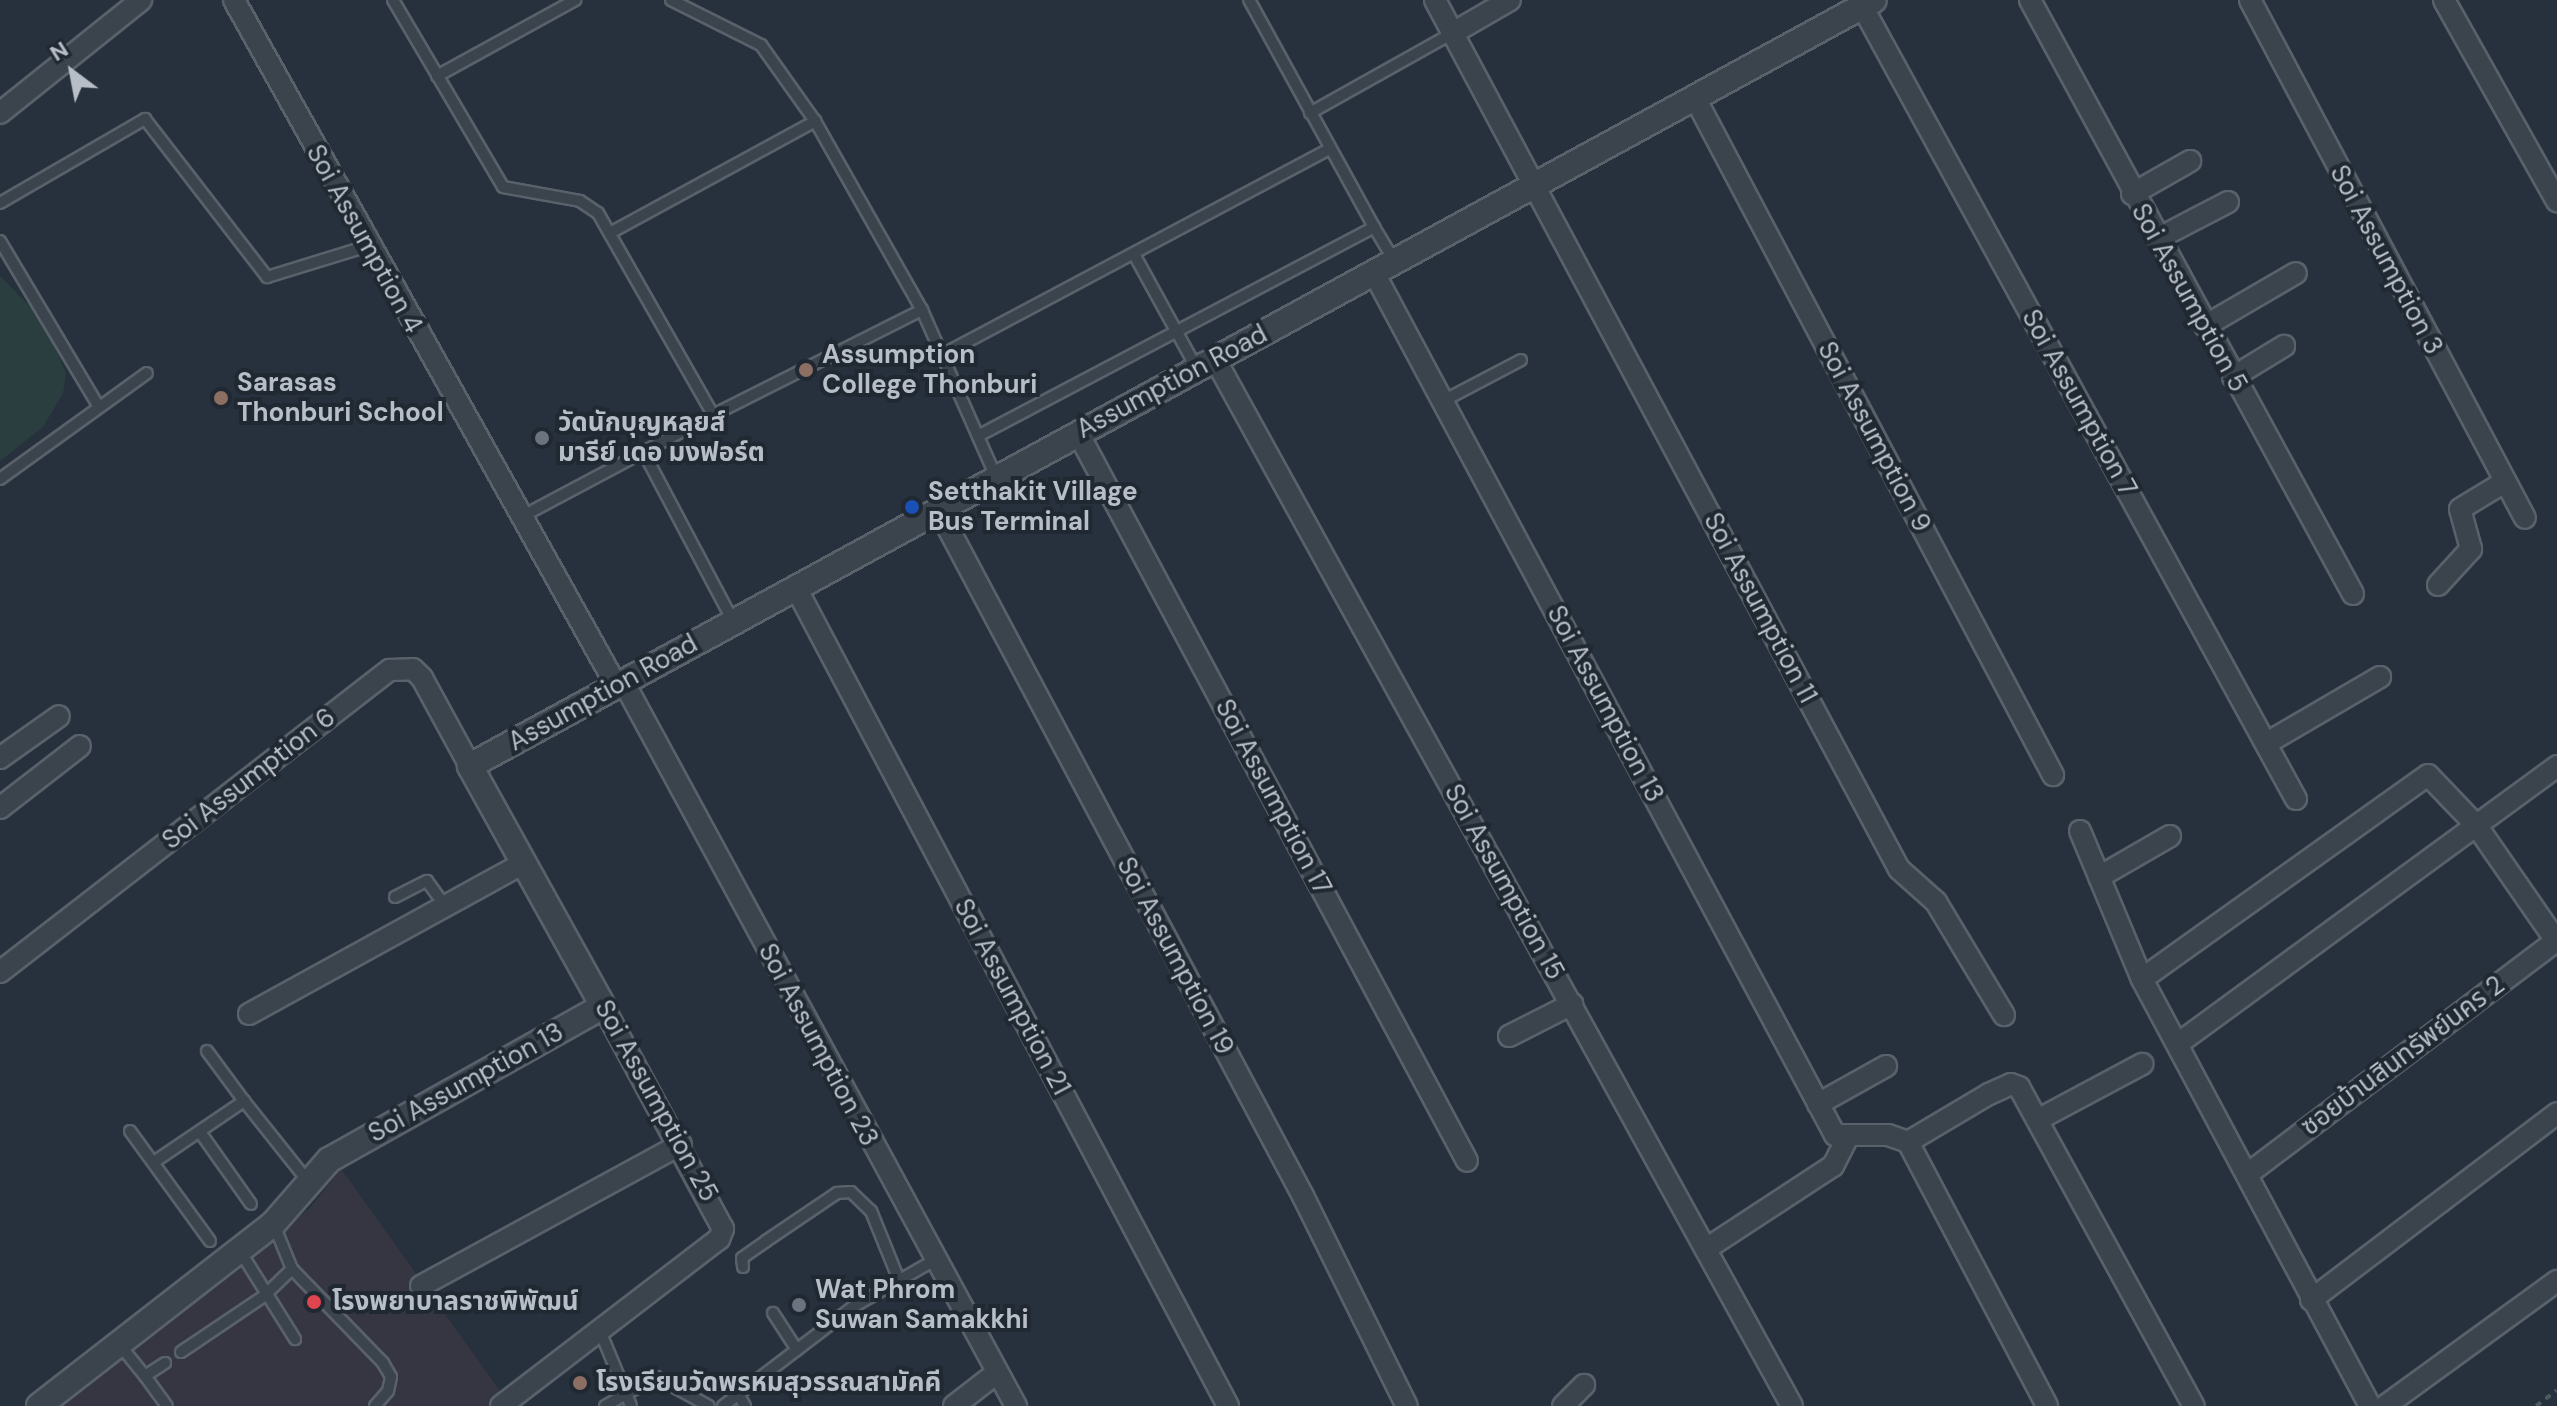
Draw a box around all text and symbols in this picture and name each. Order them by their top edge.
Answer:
north arrow [32,32,112,112]
text: N [45,35,73,68]
street label: Soi Assumption 4 [299,139,429,339]
street label: Soi Assumption 3 [2323,160,2449,360]
street label: Soi Assumption 5 [2124,198,2254,398]
street label: Soi Assumption 7 [2015,304,2143,502]
street label: Assumption Road [1071,319,1273,445]
street label: Soi Assumption 9 [1811,337,1937,537]
place label: Assumption College Thonburi [822,339,1037,400]
marker: Assumption College Thonburi [797,361,815,379]
place label: Sarasas Thonburi School [237,367,444,428]
marker: Sarasas Thonburi School [212,389,230,407]
place label: วัดนักบุญหลุยส์ มารีย์ เดอ มงฟอร์ต [558,407,765,468]
marker: วัดนักบุญหลุยส์ มารีย์ เดอ มงฟอร์ต [533,429,551,447]
place label: Setthakit Village Bus Terminal [928,476,1138,538]
marker: Setthakit Village Bus Terminal [903,498,921,516]
street label: Soi Assumption 11 [1697,508,1823,708]
street label: Soi Assumption 13 [1540,600,1670,808]
street label: Assumption Road [503,628,703,758]
street label: Soi Assumption 17 [1208,694,1338,900]
street label: Soi Assumption 6 [156,702,342,856]
street label: Soi Assumption 15 [1437,779,1571,985]
street label: Soi Assumption 19 [1110,852,1240,1060]
street label: Soi Assumption 21 [947,894,1077,1100]
street label: Soi Assumption 23 [751,938,885,1152]
street label: ซอยบ้านสินทรัพย์นคร 2 [2295,969,2511,1143]
street label: Soi Assumption 25 [588,995,724,1207]
street label: Soi Assumption 13 [363,1017,569,1149]
place label: Wat Phrom Suwan Samakkhi [815,1274,1029,1336]
place label: โรงพยาบาลราชพิพัฒน์ [332,1286,578,1318]
marker: โรงพยาบาลราชพิพัฒน์ [303,1291,325,1313]
marker: Wat Phrom Suwan Samakkhi [790,1296,808,1314]
place label: โรงเรียนวัดพรหมสุวรรณสามัคคี [596,1367,941,1399]
marker: โรงเรียนวัดพรหมสุวรรณสามัคคี [571,1374,589,1392]

